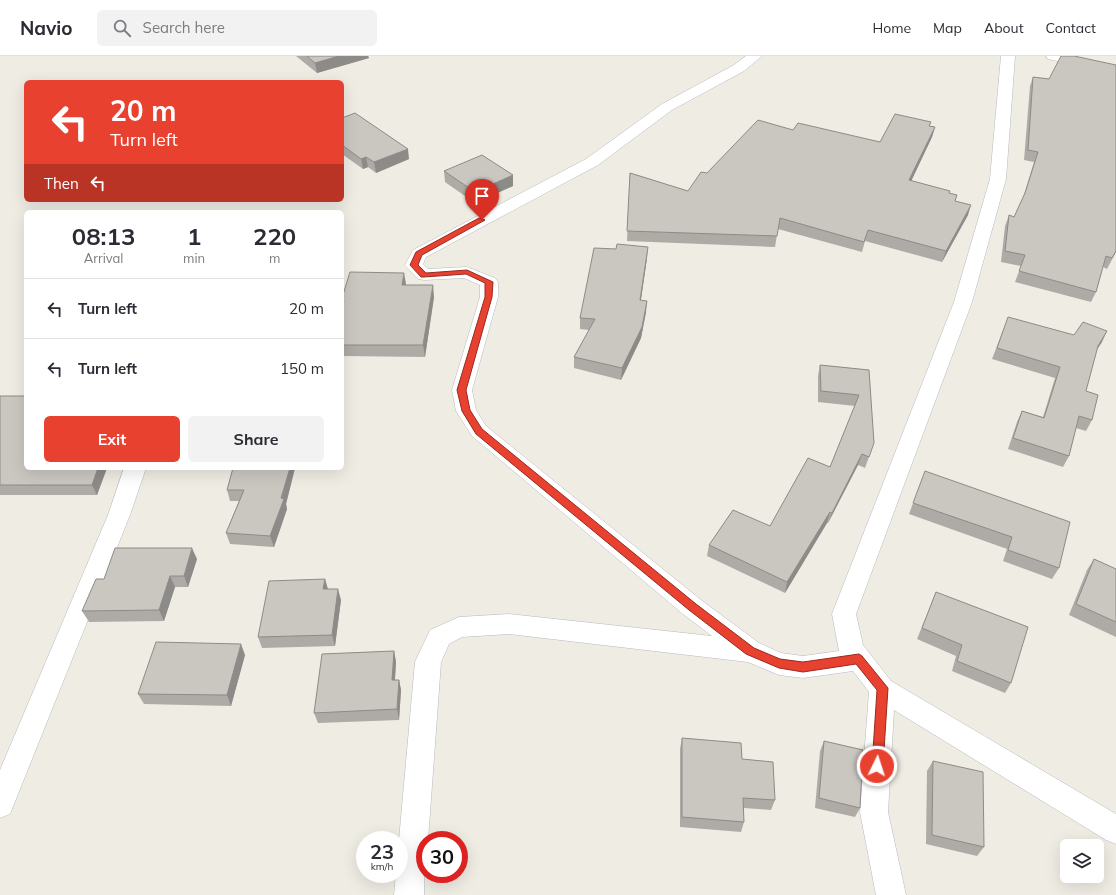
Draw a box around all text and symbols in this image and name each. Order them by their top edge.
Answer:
search box [97,10,377,46]
text: Navio [20,16,73,40]
icon: search [111,17,133,39]
text: Search here [143,18,225,37]
text: Home [872,19,911,37]
text: Map [933,19,962,37]
text: About [984,19,1024,37]
text: Contact [1046,19,1096,37]
text: 20 m [110,93,176,128]
icon: left [44,96,96,148]
text: Turn left [110,128,178,151]
icon: left [87,172,109,194]
text: Then [44,174,79,193]
pin [465,179,499,220]
icon: arrive [471,185,493,207]
text: 08:13 [72,221,135,251]
text: 1 [187,221,201,251]
text: 220 [253,221,296,251]
text: Arrival [84,250,123,266]
text: min [183,250,205,266]
text: m [269,250,280,266]
icon: left [44,298,66,320]
text: Turn left [78,299,137,318]
text: 20 m [289,299,324,318]
icon: left [44,358,66,380]
text: Turn left [78,359,137,378]
text: 150 m [280,359,324,378]
button: Exit [44,416,180,462]
button: Share [188,416,324,462]
position arrow [856,745,898,787]
speed limit sign: 30 [416,831,468,883]
text: 23 [370,839,394,864]
map controls [1060,839,1104,883]
button: layers [1060,839,1104,883]
text: km/h [371,860,393,873]

